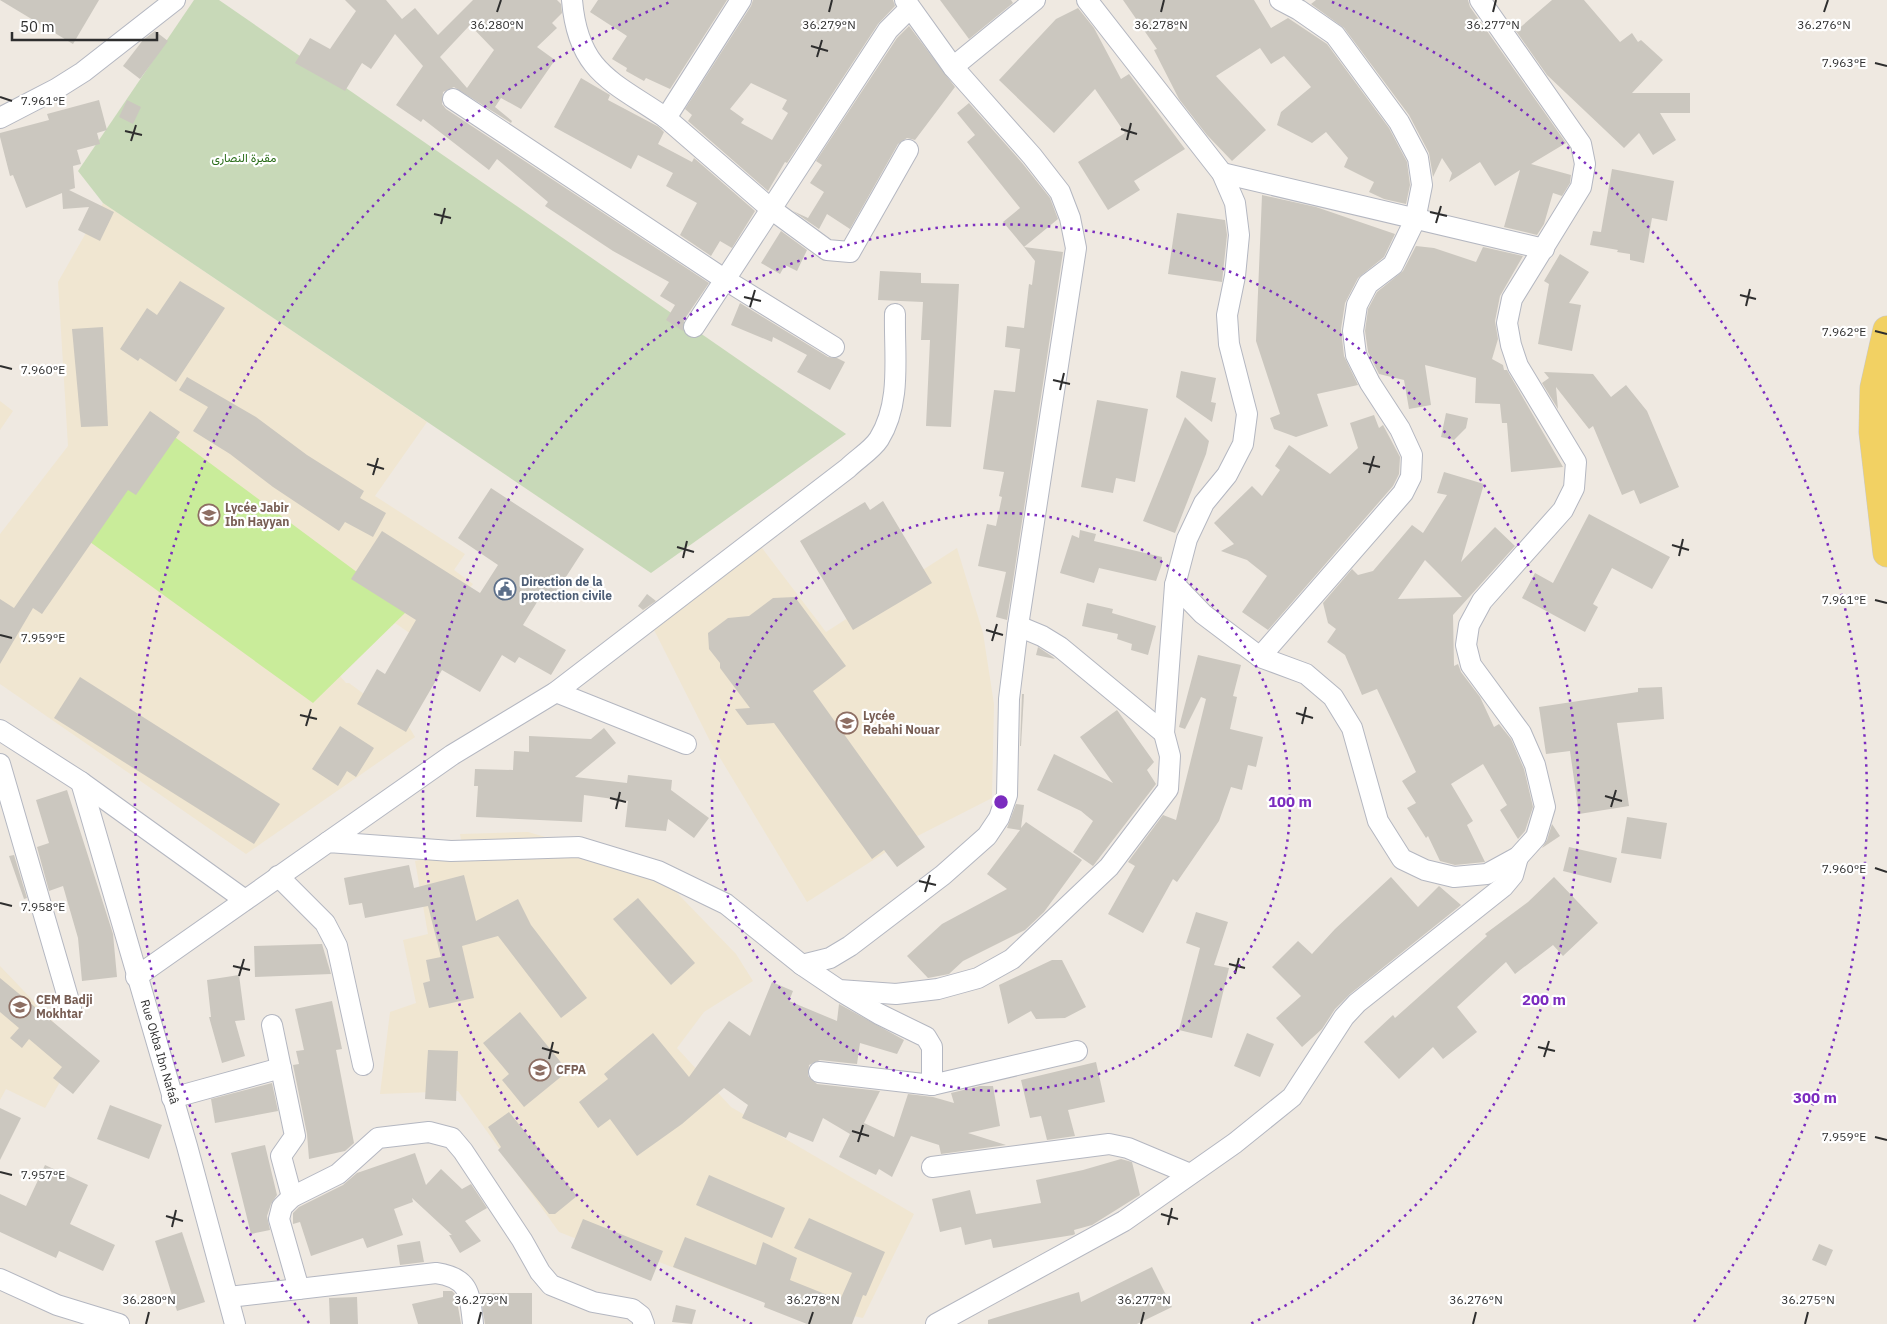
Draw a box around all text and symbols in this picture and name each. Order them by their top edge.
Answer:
scale bar [12,10,158,42]
text: 50 m [20,17,55,36]
text: 36.280°N [470,17,524,32]
text: 36.279°N [802,17,856,32]
text: 36.278°N [1134,17,1188,32]
text: 36.277°N [1466,17,1520,32]
text: 36.276°N [1797,17,1851,32]
text: 7.963°E [1822,55,1866,70]
text: 7.961°E [21,93,65,108]
park label: مقبرة النصارى [212,150,276,166]
text: 7.962°E [1822,324,1866,339]
text: 7.960°E [21,362,65,377]
place label: Lycée Jabir Ibn Hayyan [225,500,290,529]
school or university icon: Lycée Jabir Ibn Hayyan [197,503,221,527]
place label: Direction de la protection civile [521,574,612,603]
public building icon: Direction de la protection civile [493,577,517,601]
text: 7.961°E [1822,592,1866,607]
text: 7.959°E [21,630,65,645]
place label: Lycée Rebahi Nouar [863,708,940,737]
school or university icon: Lycée Rebahi Nouar [835,711,859,735]
text: 100 m [1268,792,1312,811]
centre of rings [992,793,1010,811]
text: 7.960°E [1822,861,1866,876]
text: 7.958°E [21,899,65,914]
text: 200 m [1522,990,1566,1009]
place label: CEM Badji Mokhtar [36,992,93,1021]
school or university icon: CEM Badji Mokhtar [8,995,32,1019]
street label: Rue Okba Ibn Nafaâ [138,998,183,1106]
school or university icon: CFPA [528,1058,552,1082]
place label: CFPA [556,1062,586,1077]
text: 300 m [1793,1088,1837,1107]
text: 7.959°E [1822,1129,1866,1144]
text: 7.957°E [21,1167,65,1182]
text: 36.280°N [122,1292,176,1307]
text: 36.279°N [454,1292,508,1307]
text: 36.278°N [786,1292,840,1307]
text: 36.277°N [1117,1292,1171,1307]
text: 36.276°N [1449,1292,1503,1307]
text: 36.275°N [1781,1292,1835,1307]

